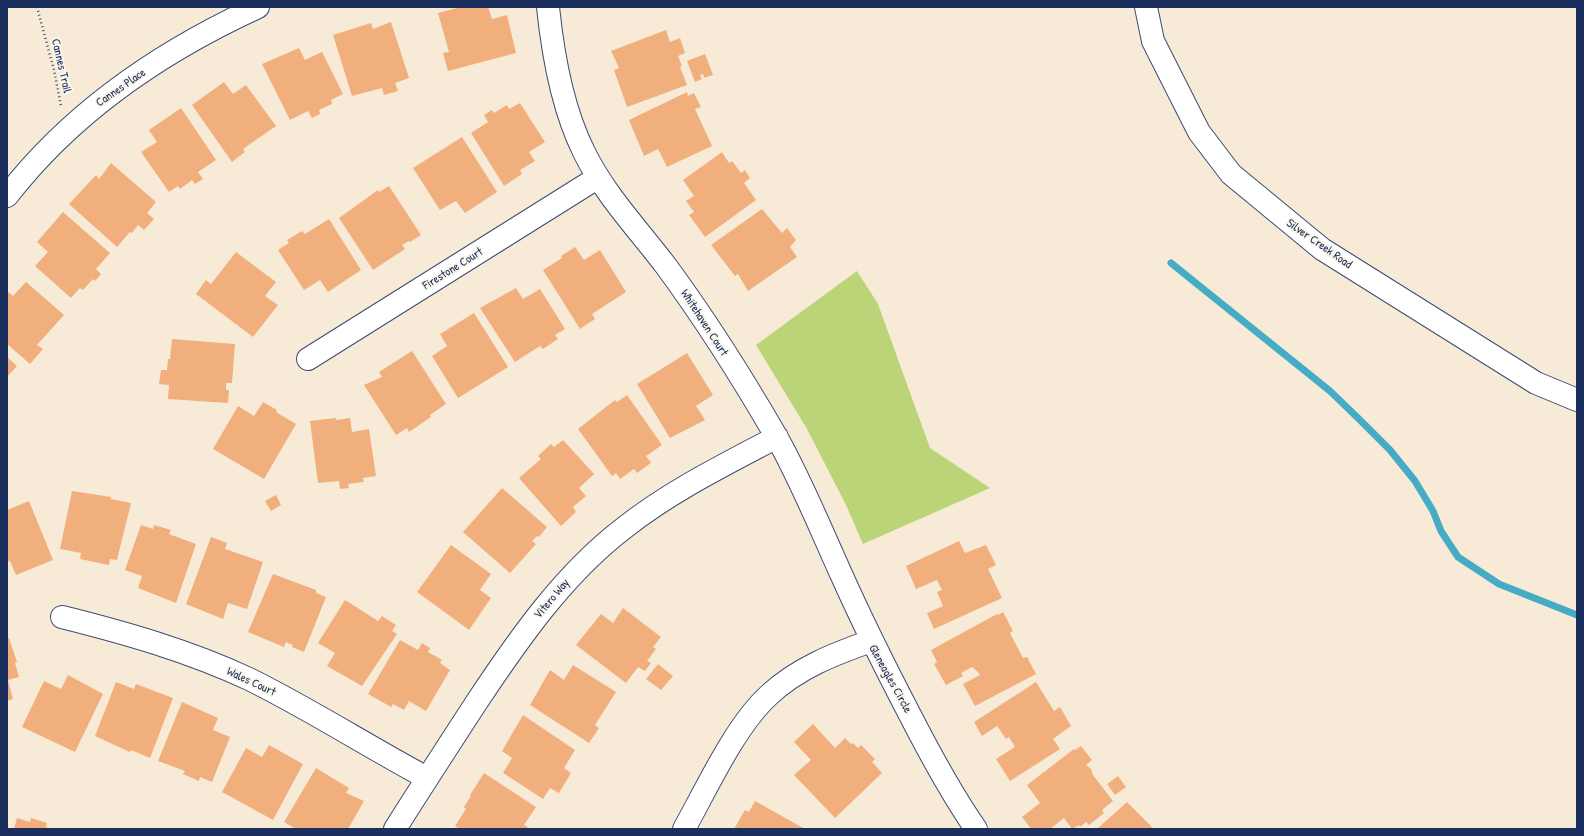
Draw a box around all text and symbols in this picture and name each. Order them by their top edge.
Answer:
street label: Cannes Trail [48,38,74,94]
street label: Cannes Place [93,66,149,110]
street label: Silver Creek Road [1284,216,1354,272]
street label: Firestone Court [420,245,486,293]
street label: Whitehaven Court [677,287,731,359]
street label: Vitero Way [531,576,573,622]
street label: Gleneagles Circle [865,642,915,716]
street label: Wales Court [224,664,278,700]

